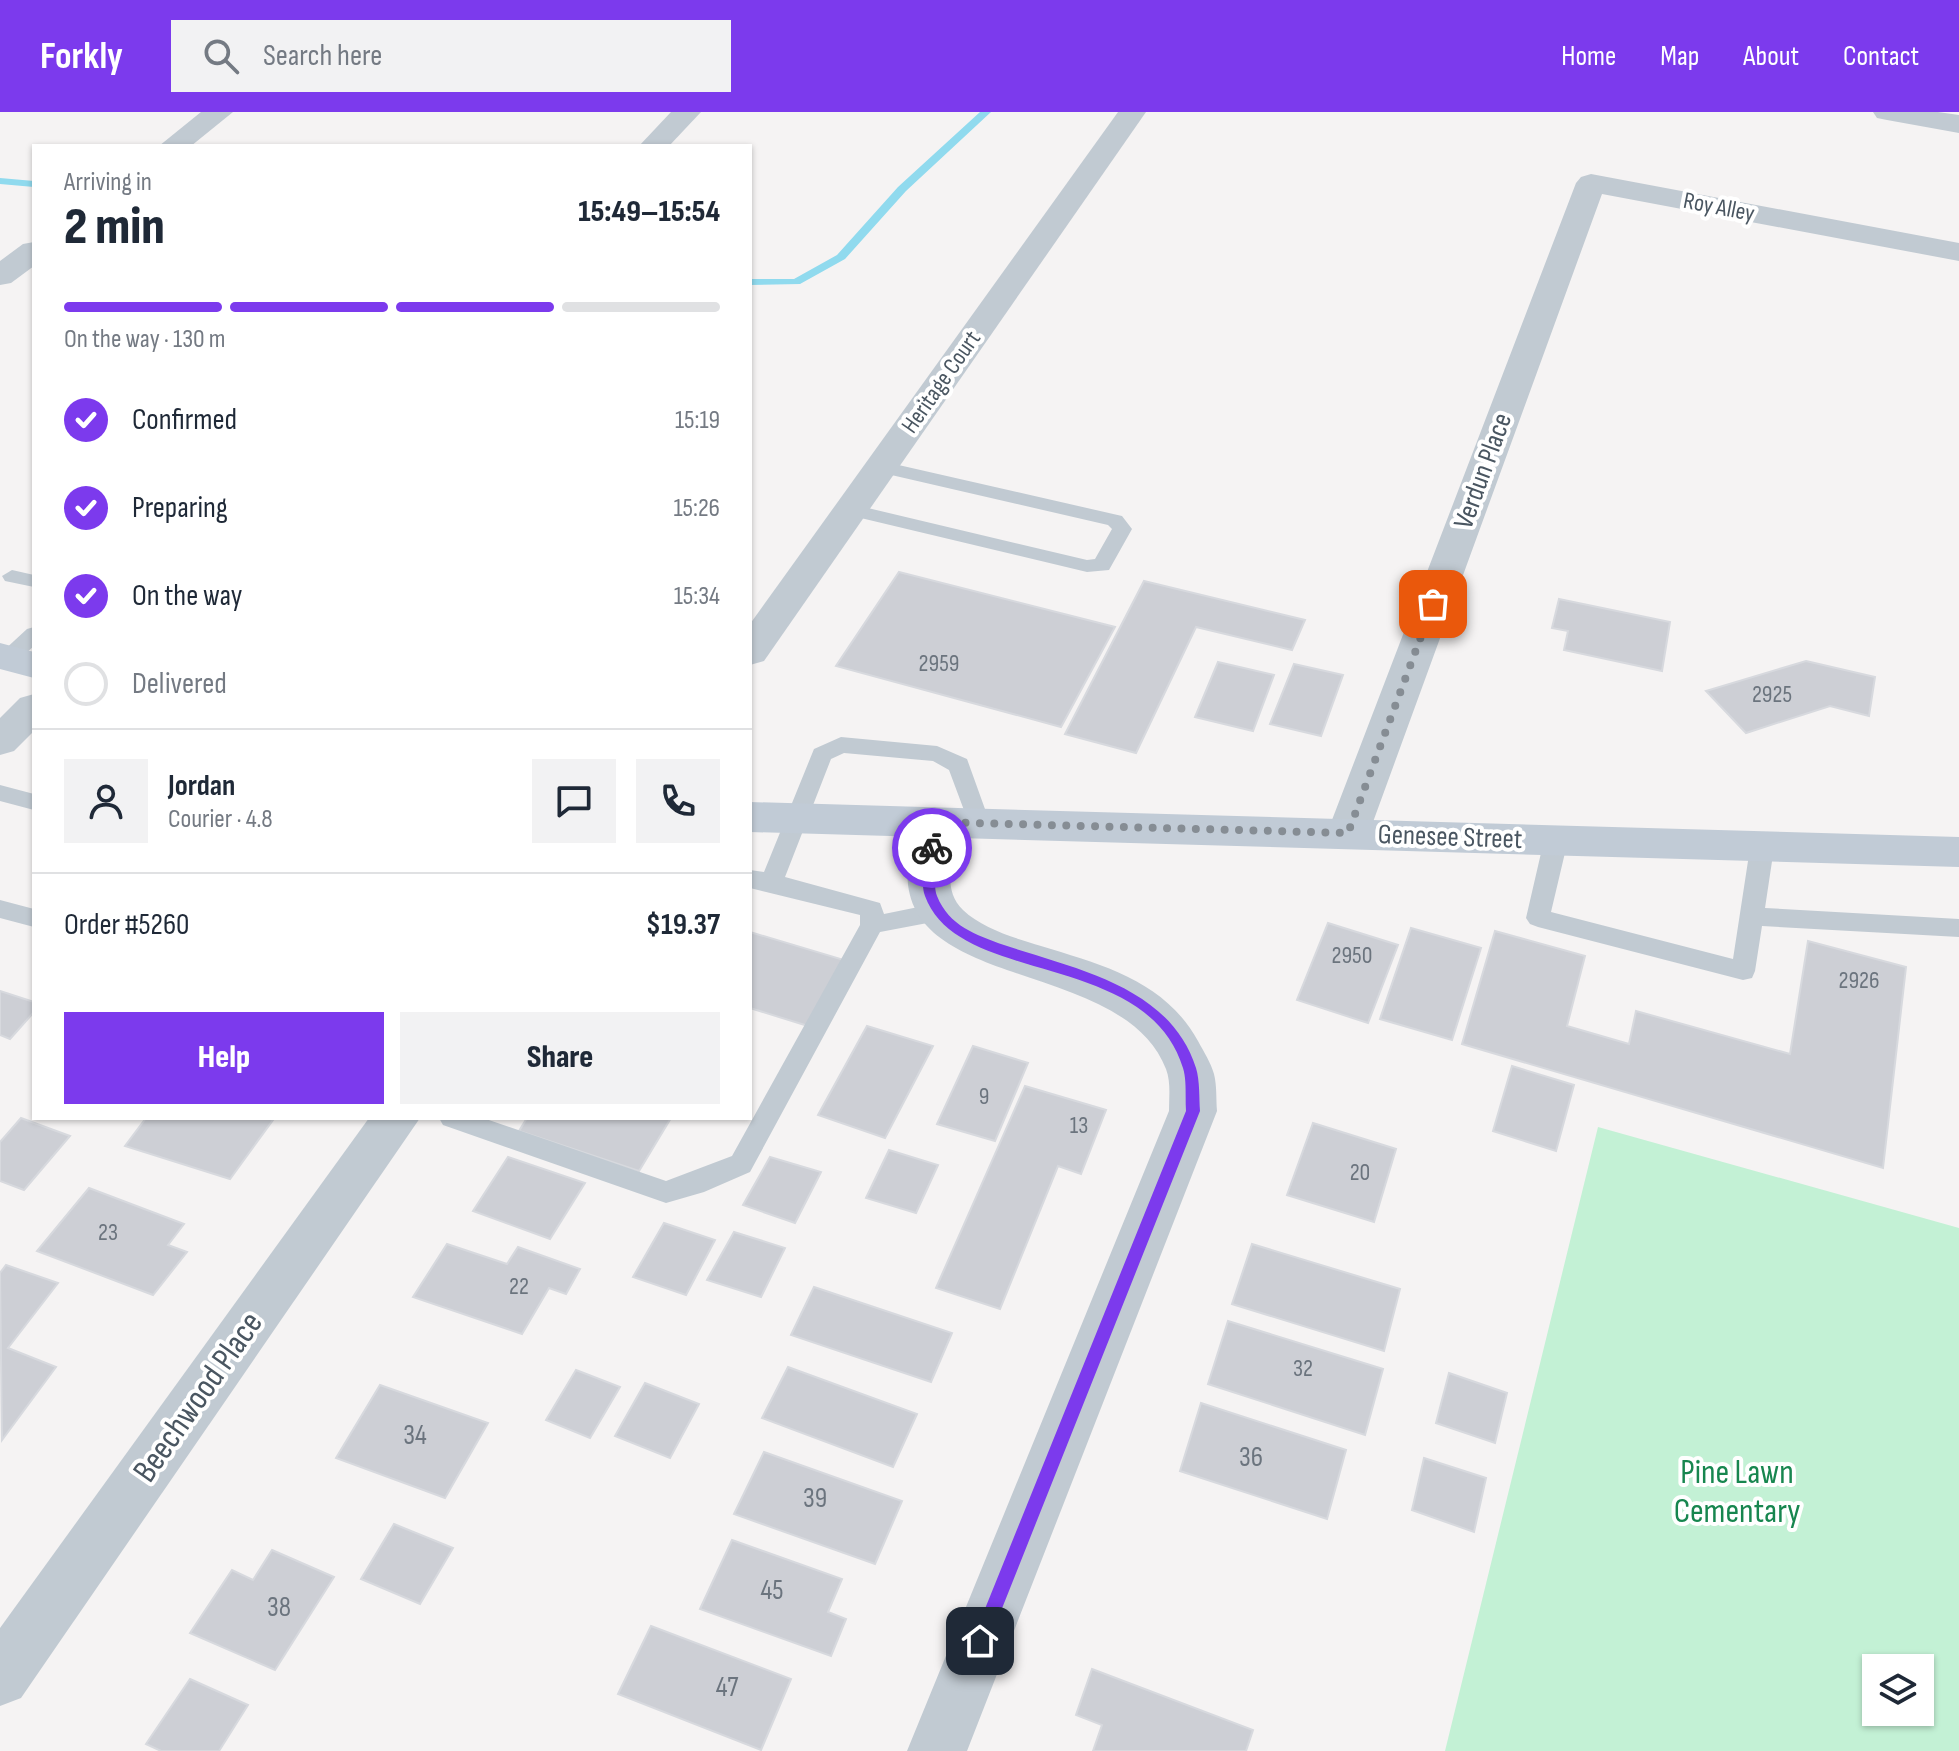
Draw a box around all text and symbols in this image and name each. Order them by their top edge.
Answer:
search box [171,20,731,92]
text: Forkly [40,34,123,79]
icon: search [199,34,243,78]
text: Search here [263,38,382,74]
text: Home [1561,40,1616,73]
text: Map [1660,40,1699,73]
text: About [1743,40,1799,73]
text: Contact [1843,40,1919,73]
text: Arriving in [64,167,152,198]
street label: Roy Alley [1681,186,1757,228]
text: 15:49–15:54 [578,194,720,230]
text: 2 min [64,196,165,259]
text: On the way · 130 m [64,324,226,355]
street label: Heritage Court [895,325,987,439]
icon: check [64,398,108,442]
text: Confirmed [132,402,237,438]
text: 15:19 [675,405,720,436]
street label: Verdun Place [1447,409,1519,533]
icon: check [64,486,108,530]
text: Preparing [132,490,228,526]
text: 15:26 [673,493,720,524]
pin [1399,570,1467,638]
icon: check [64,574,108,618]
text: On the way [132,578,242,614]
text: 15:34 [674,581,720,612]
icon: bag [1411,582,1455,626]
house number: 2959 [919,649,959,678]
text: Delivered [132,666,227,702]
house number: 2925 [1752,680,1792,709]
button: person [64,759,148,843]
button: chat [532,759,616,843]
button: phone [636,759,720,843]
text: Jordan [168,768,235,804]
text: Courier · 4.8 [168,804,273,835]
courier [892,808,972,888]
street label: Genesee Street [1377,818,1523,856]
icon: bike [910,826,954,870]
text: Order #5260 [64,907,189,943]
text: $19.37 [646,907,720,943]
house number: 2950 [1332,941,1372,970]
house number: 2926 [1839,966,1879,995]
button: Help [64,1012,384,1104]
button: Share [400,1012,720,1104]
house number: 9 [979,1082,989,1111]
house number: 13 [1070,1111,1088,1140]
house number: 20 [1350,1158,1370,1187]
house number: 23 [98,1218,118,1247]
house number: 22 [509,1272,529,1301]
street label: Beechwood Place [124,1304,272,1490]
house number: 32 [1293,1354,1313,1383]
house number: 34 [403,1419,427,1452]
house number: 36 [1239,1441,1263,1474]
park label: Pine Lawn Cementary [1674,1452,1800,1532]
house number: 39 [803,1482,827,1515]
house number: 45 [760,1574,784,1607]
house number: 38 [267,1591,291,1624]
pin [946,1607,1014,1675]
icon: home [958,1619,1002,1663]
map controls [1862,1654,1934,1726]
button: layers [1862,1654,1934,1726]
house number: 47 [716,1671,738,1704]

